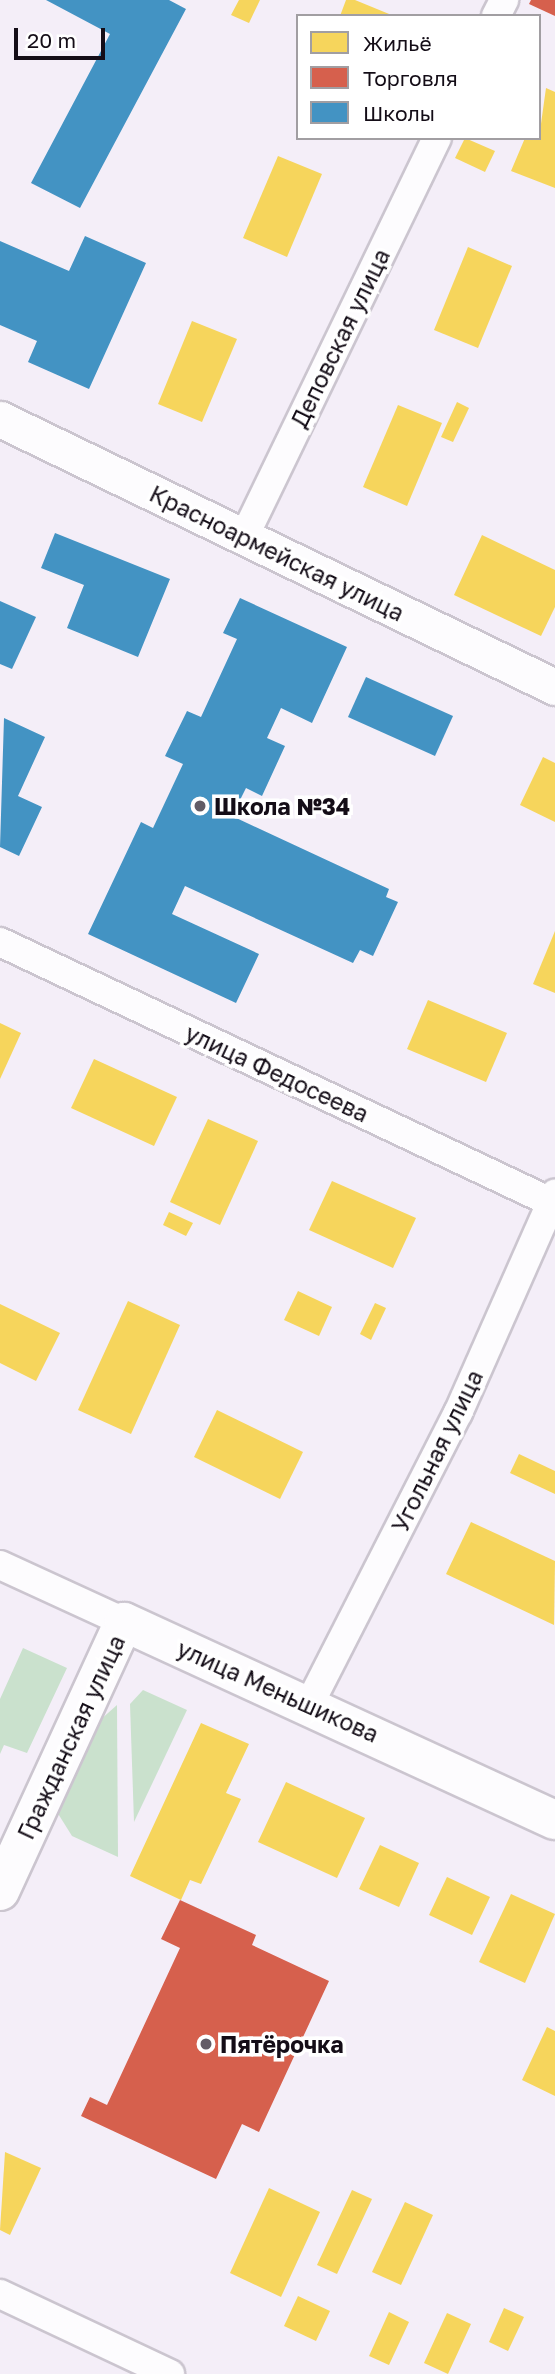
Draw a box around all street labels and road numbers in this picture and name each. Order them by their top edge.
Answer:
street label: Деповская улица [285,244,395,432]
street label: Красноармейская улица [145,479,409,627]
street label: улица Федосеева [181,1018,373,1128]
street label: Угольная улица [386,1365,488,1537]
street label: Гражданская улица [12,1631,130,1843]
street label: улица Меньшикова [173,1634,383,1748]

